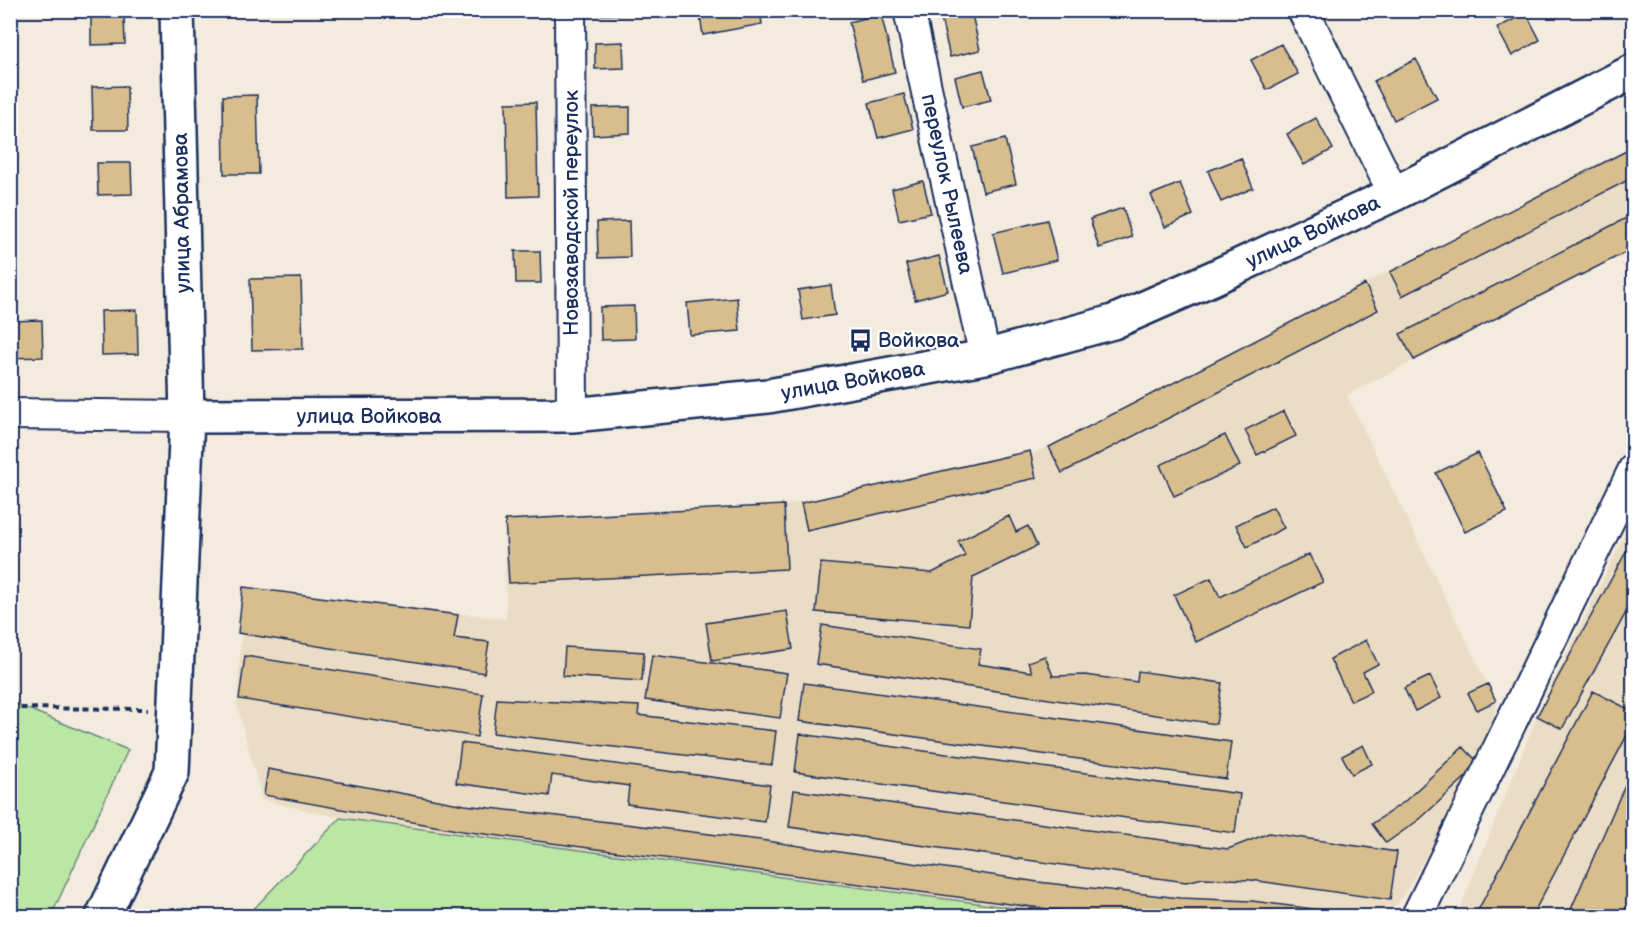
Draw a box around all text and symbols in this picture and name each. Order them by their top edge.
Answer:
street label: Новозаводской переулок [559,90,584,336]
street label: переулок Рылеева [916,91,978,277]
street label: улица Абрамова [168,132,196,293]
street label: улица Войкова [1242,190,1385,274]
bus stop icon: Войкова [847,327,873,353]
place label: Войкова [878,328,960,353]
street label: улица Войкова [779,356,927,406]
street label: улица Войкова [296,404,442,429]

